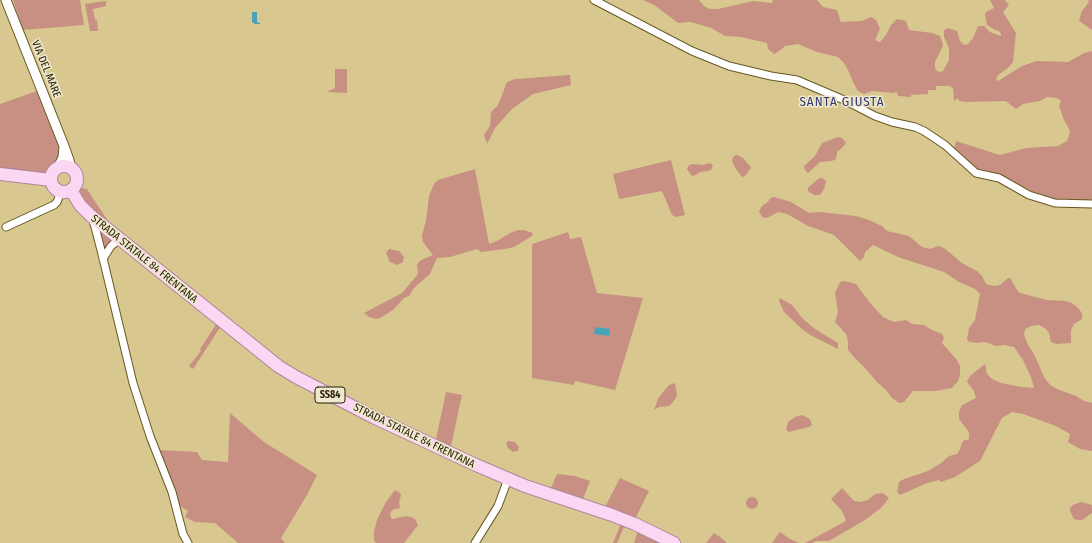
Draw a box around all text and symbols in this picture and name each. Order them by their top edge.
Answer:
street label: VIA DEL MARE [29,38,63,100]
district label: SANTA GIUSTA [799,94,885,110]
street label: STRADA STATALE 84 FRENTANA [88,212,200,306]
road number: SS84 [315,387,345,403]
street label: STRADA STATALE 84 FRENTANA [351,401,477,471]

